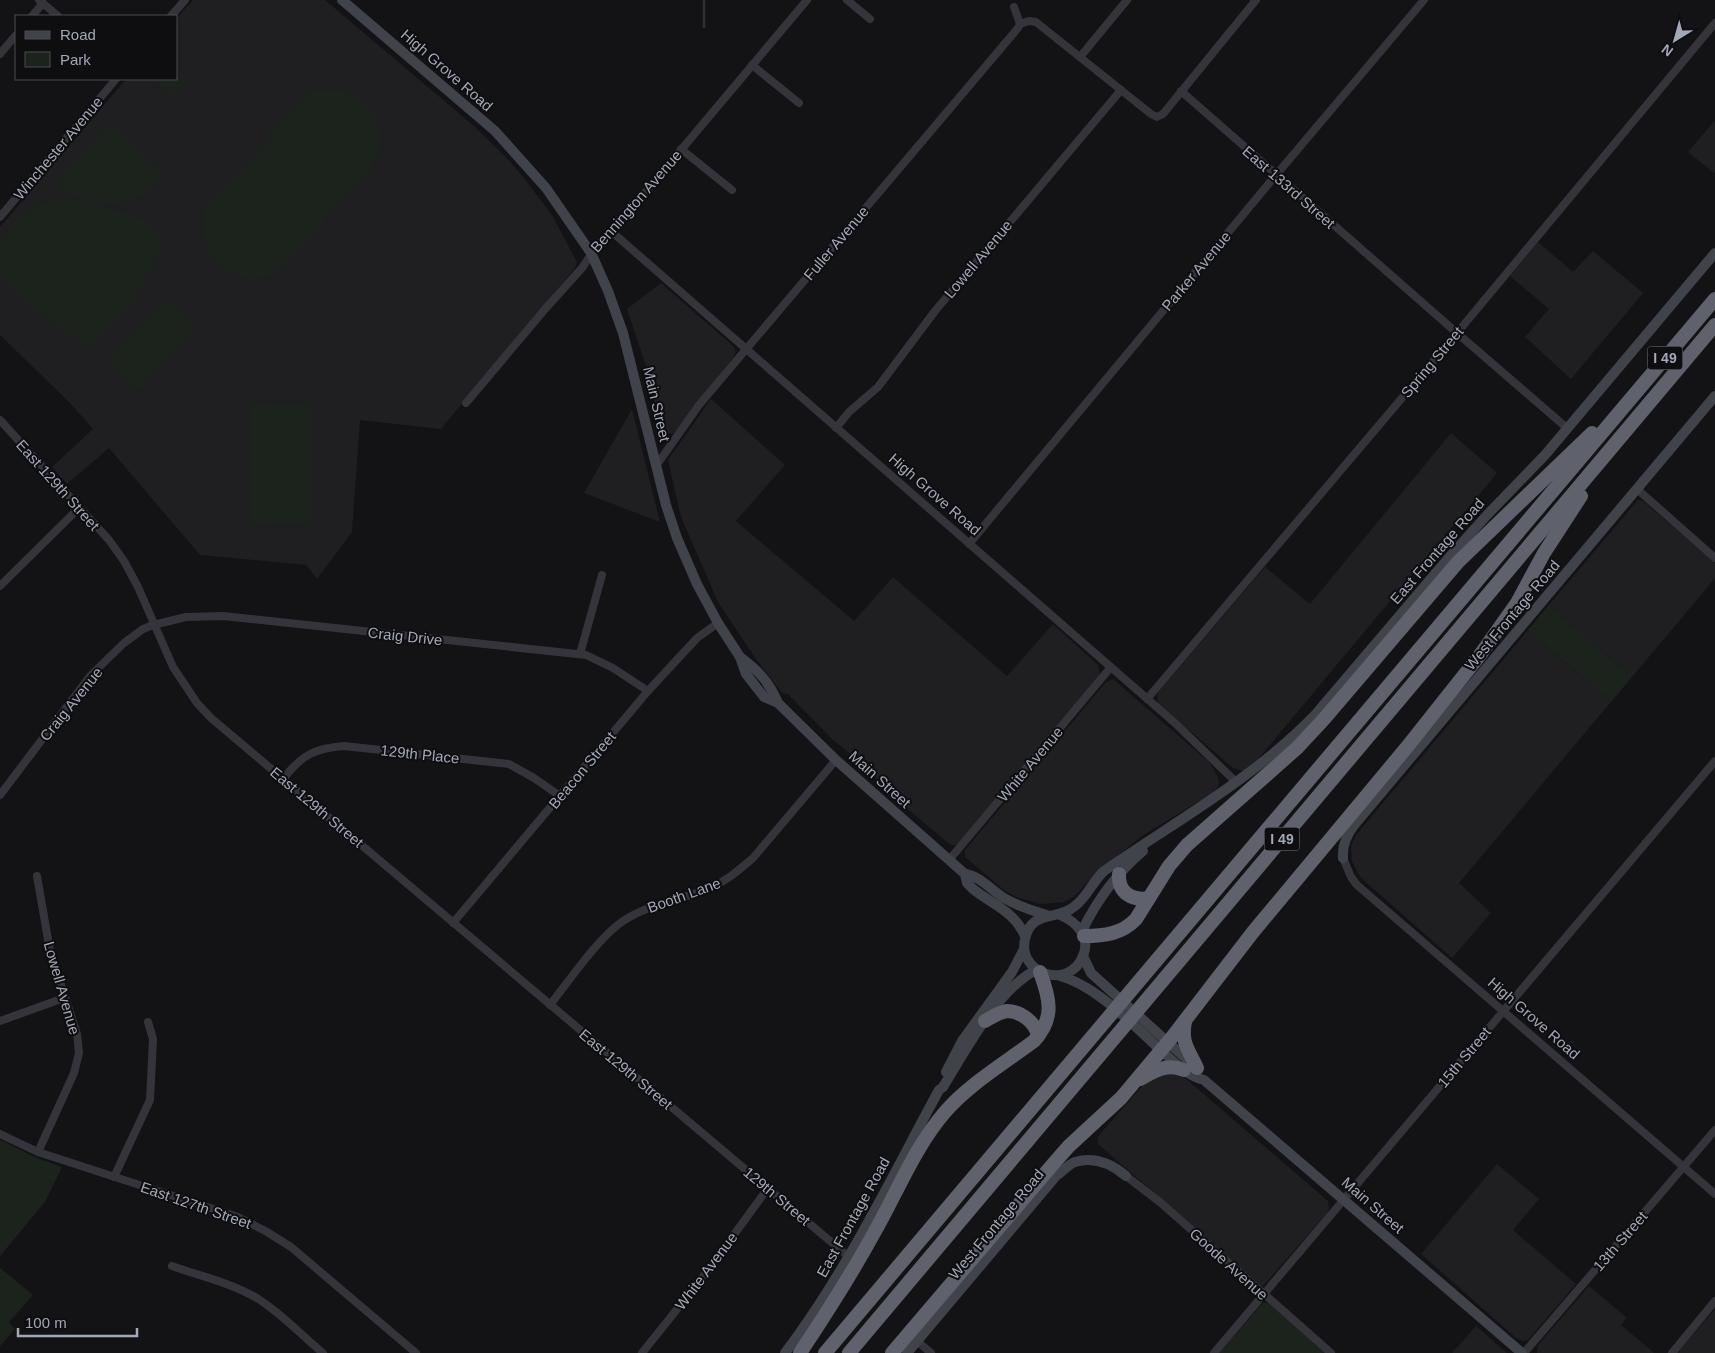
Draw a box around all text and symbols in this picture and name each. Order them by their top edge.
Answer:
legend [15,15,178,80]
north arrow [1650,15,1700,65]
text: Road [60,26,96,43]
street label: High Grove Road [398,26,496,114]
text: N [1658,41,1676,60]
text: Park [60,51,91,68]
street label: Winchester Avenue [10,93,106,203]
street label: East 133rd Street [1239,142,1339,232]
street label: Bennington Avenue [587,146,685,256]
street label: Fuller Avenue [800,203,872,283]
street label: Lowell Avenue [940,217,1016,301]
street label: Parker Avenue [1158,228,1234,314]
street label: Spring Street [1397,322,1467,401]
road number: I 49 [1648,346,1682,369]
street label: Main Street [640,365,674,444]
street label: East 129th Street [13,436,104,534]
street label: High Grove Road [886,450,984,538]
street label: East Frontage Road [1387,495,1487,607]
street label: West Frontage Road [1461,557,1563,673]
street label: Craig Drive [367,624,443,648]
street label: Craig Avenue [36,664,106,744]
street label: White Avenue [994,723,1066,805]
street label: Beacon Street [545,727,620,812]
street label: 129th Place [380,741,460,767]
street label: Main Street [846,747,915,812]
street label: East 129th Street [267,763,367,851]
road number: I 49 [1264,828,1300,851]
street label: Booth Lane [645,874,723,916]
street label: Lowell Avenue [41,939,83,1037]
street label: High Grove Road [1485,974,1583,1062]
street label: 15th Street [1434,1023,1495,1091]
street label: East 129th Street [576,1025,676,1113]
street label: East Frontage Road [813,1154,893,1280]
street label: 129th Street [740,1163,814,1229]
street label: West Frontage Road [945,1166,1047,1282]
street label: Main Street [1338,1173,1408,1237]
street label: East 127th Street [138,1178,254,1232]
street label: 13th Street [1590,1207,1651,1274]
street label: Goode Avenue [1187,1225,1271,1303]
street label: White Avenue [671,1229,741,1313]
scale bar [18,1306,136,1338]
text: 100 m [25,1314,67,1331]

